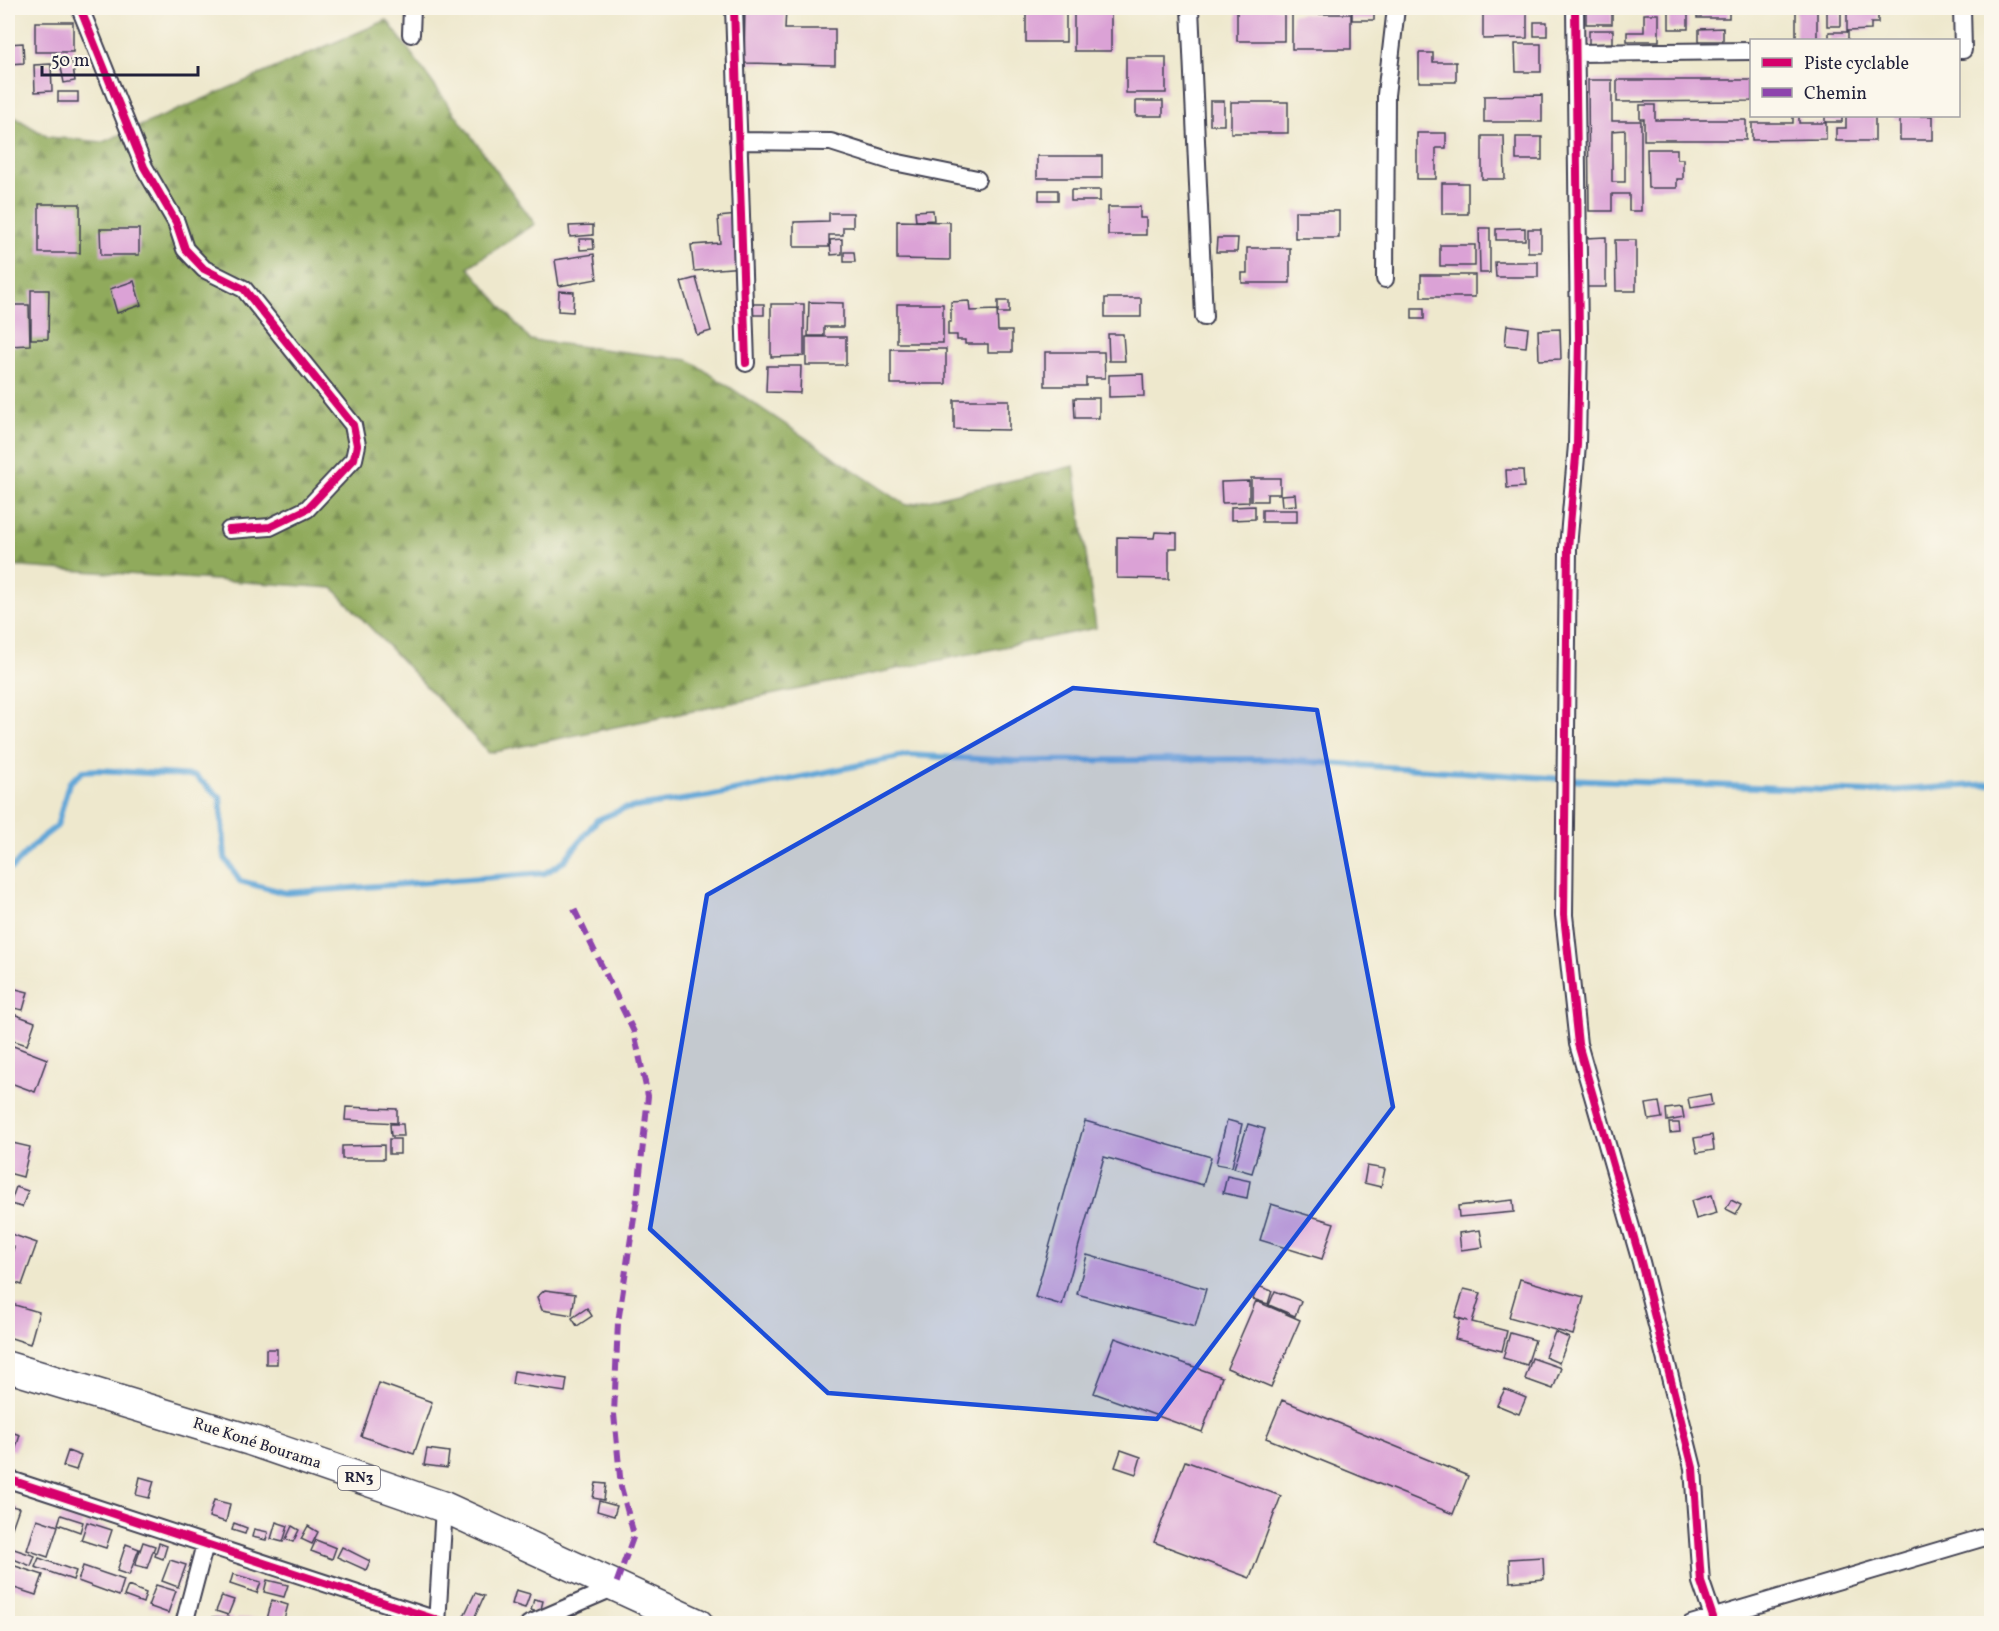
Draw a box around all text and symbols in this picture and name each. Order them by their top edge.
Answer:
scale bar [42,39,198,77]
legend [1750,39,1960,117]
text: 50 m [51,49,90,74]
text: Piste cyclable [1804,52,1909,77]
text: Chemin [1804,82,1867,107]
street label: Rue Koné Bourama [190,1413,324,1475]
road number: RN3 [338,1466,380,1490]

